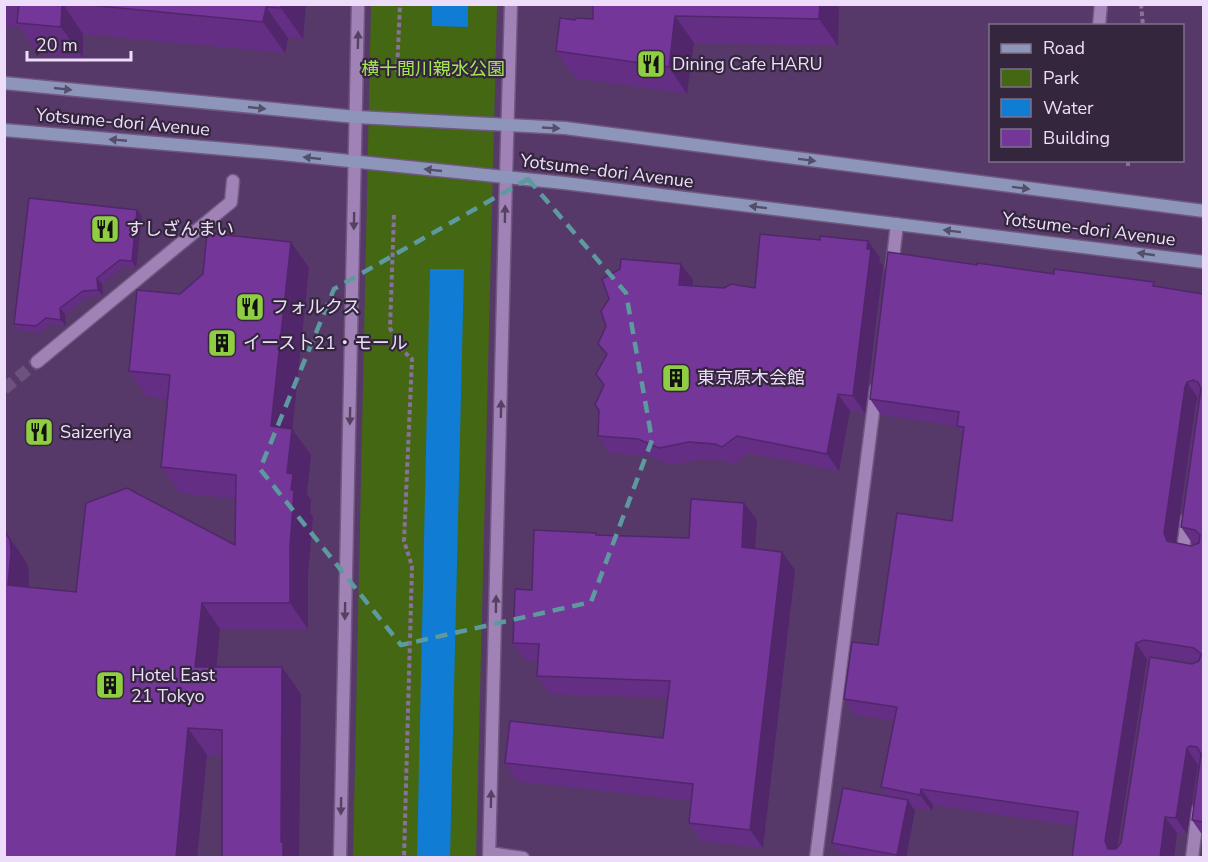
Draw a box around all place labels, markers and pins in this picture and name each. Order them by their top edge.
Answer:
restaurant icon: Dining Cafe HARU [635,48,667,80]
place label: Dining Cafe HARU [672,52,823,76]
restaurant icon: すしざんまい [89,213,121,245]
place label: すしざんまい [126,217,234,241]
restaurant icon: フォルクス [234,291,266,323]
place label: フォルクス [271,295,360,319]
building icon: イース卜21・モール [206,327,238,359]
place label: イース卜21・モール [243,331,408,355]
building icon: 東京原木会館 [660,362,692,394]
place label: 東京原木会館 [697,366,805,390]
restaurant icon: Saizeriya [23,416,55,448]
place label: Saizeriya [60,420,132,444]
place label: Hotel East 21 Tokyo [131,663,216,708]
building icon: Hotel East 21 Tokyo [94,669,126,701]

